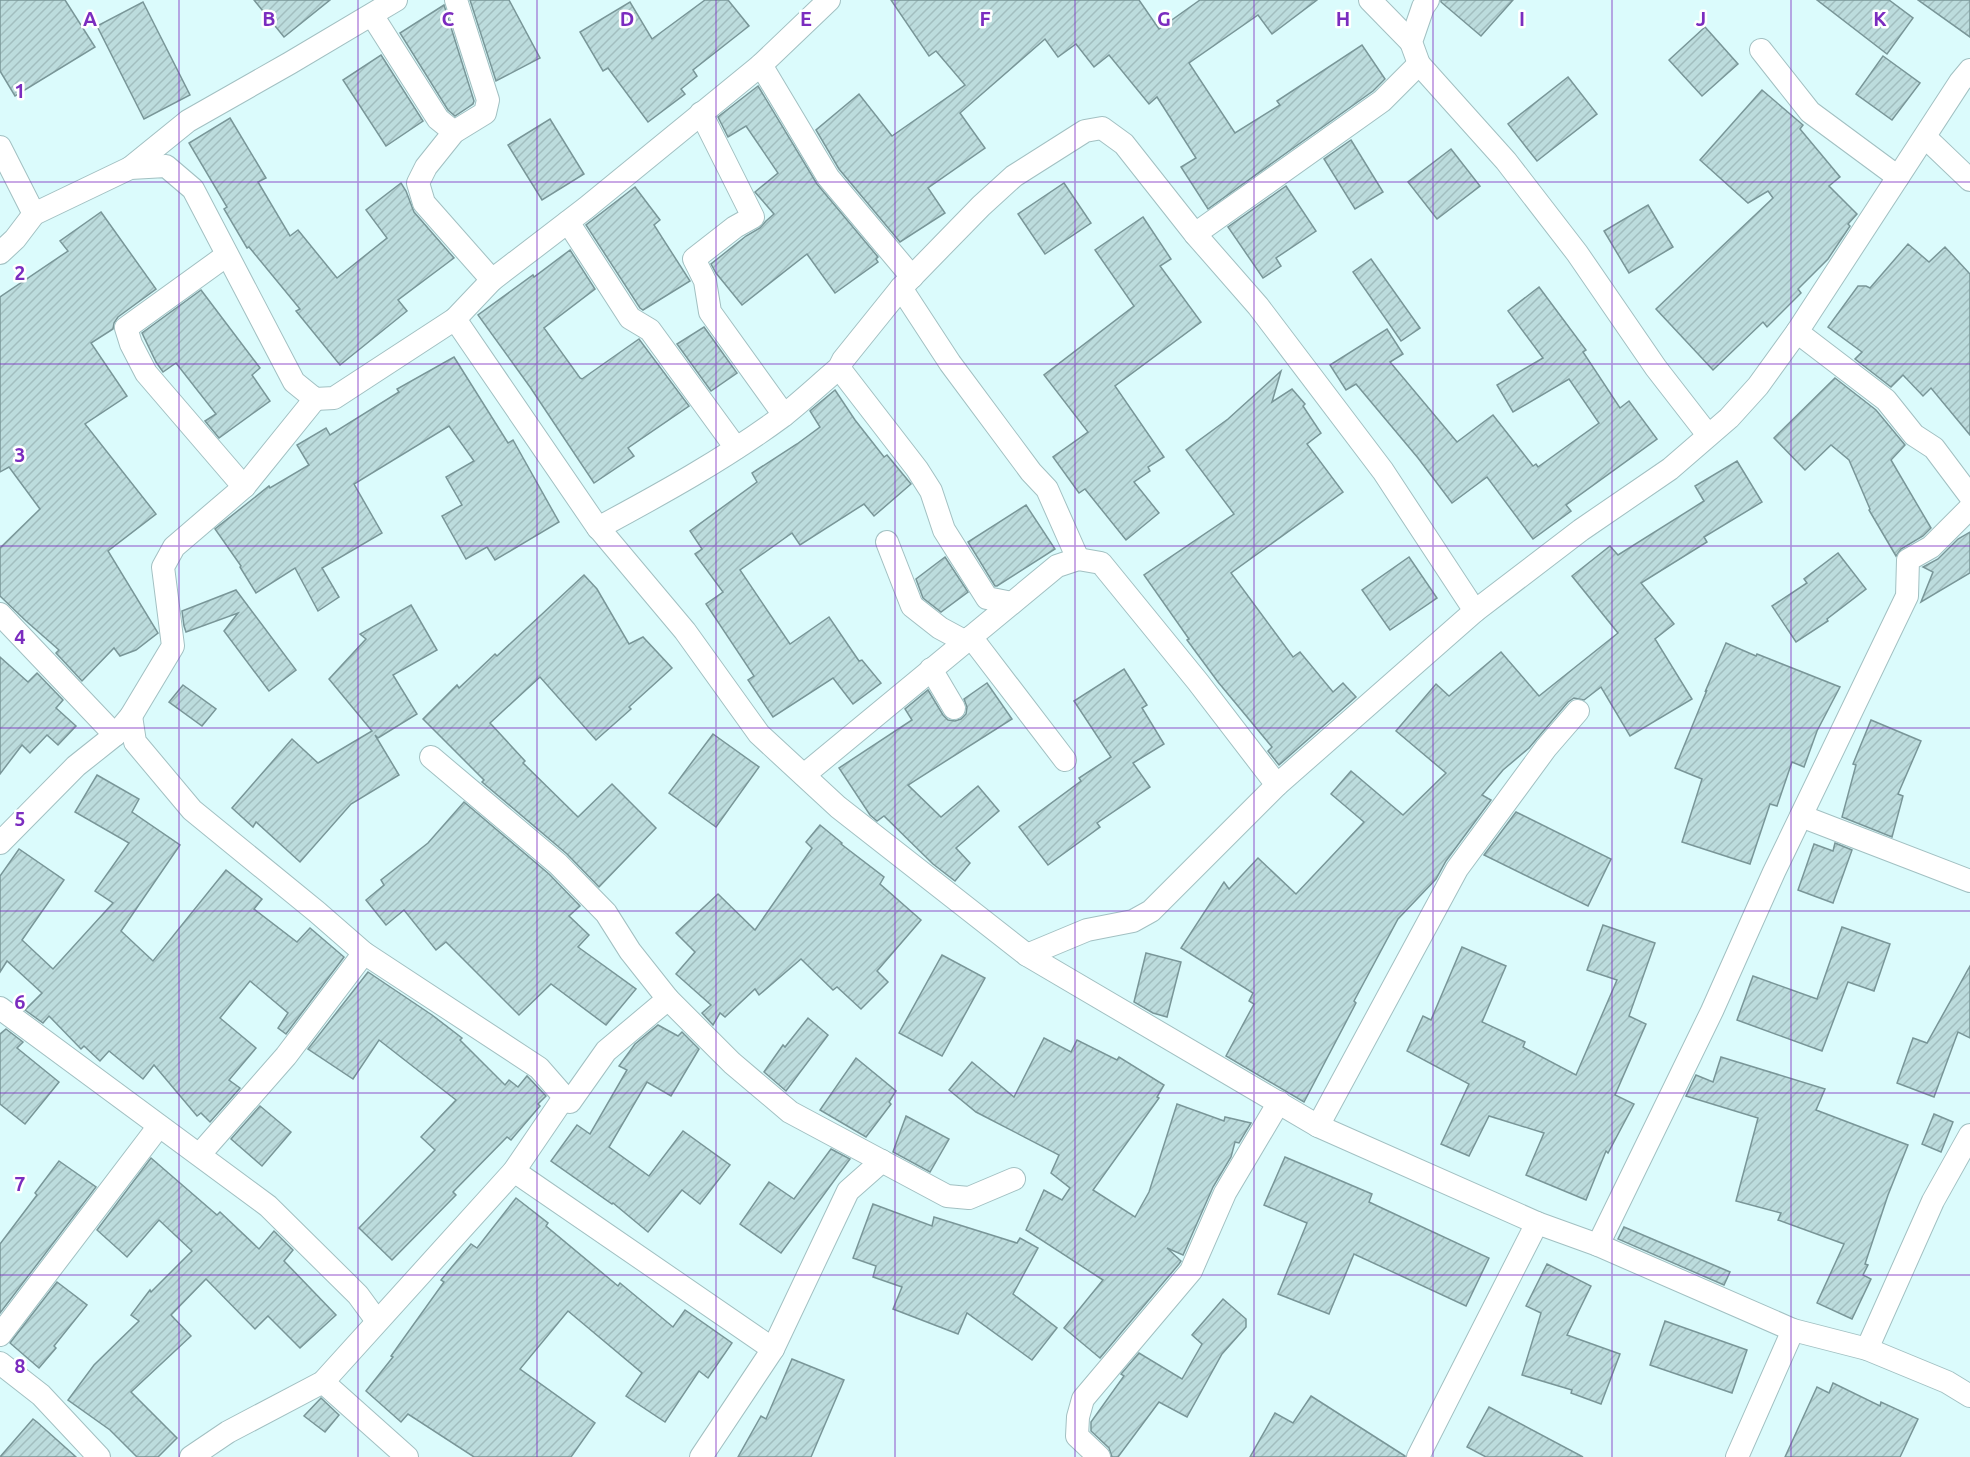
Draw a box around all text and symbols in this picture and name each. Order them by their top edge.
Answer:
text: A [83,7,97,30]
text: B [262,7,276,30]
text: C [442,7,455,30]
text: D [620,7,634,30]
text: E [800,7,812,30]
text: F [979,7,991,30]
text: G [1157,7,1171,30]
text: H [1336,7,1350,30]
text: I [1519,7,1525,30]
text: J [1696,7,1706,30]
text: K [1873,7,1887,30]
text: 1 [14,79,26,102]
text: 2 [14,261,26,284]
text: 3 [14,443,26,466]
text: 4 [14,625,26,648]
text: 5 [14,807,26,830]
text: 6 [14,990,26,1013]
text: 7 [14,1172,26,1195]
text: 8 [14,1354,26,1377]

